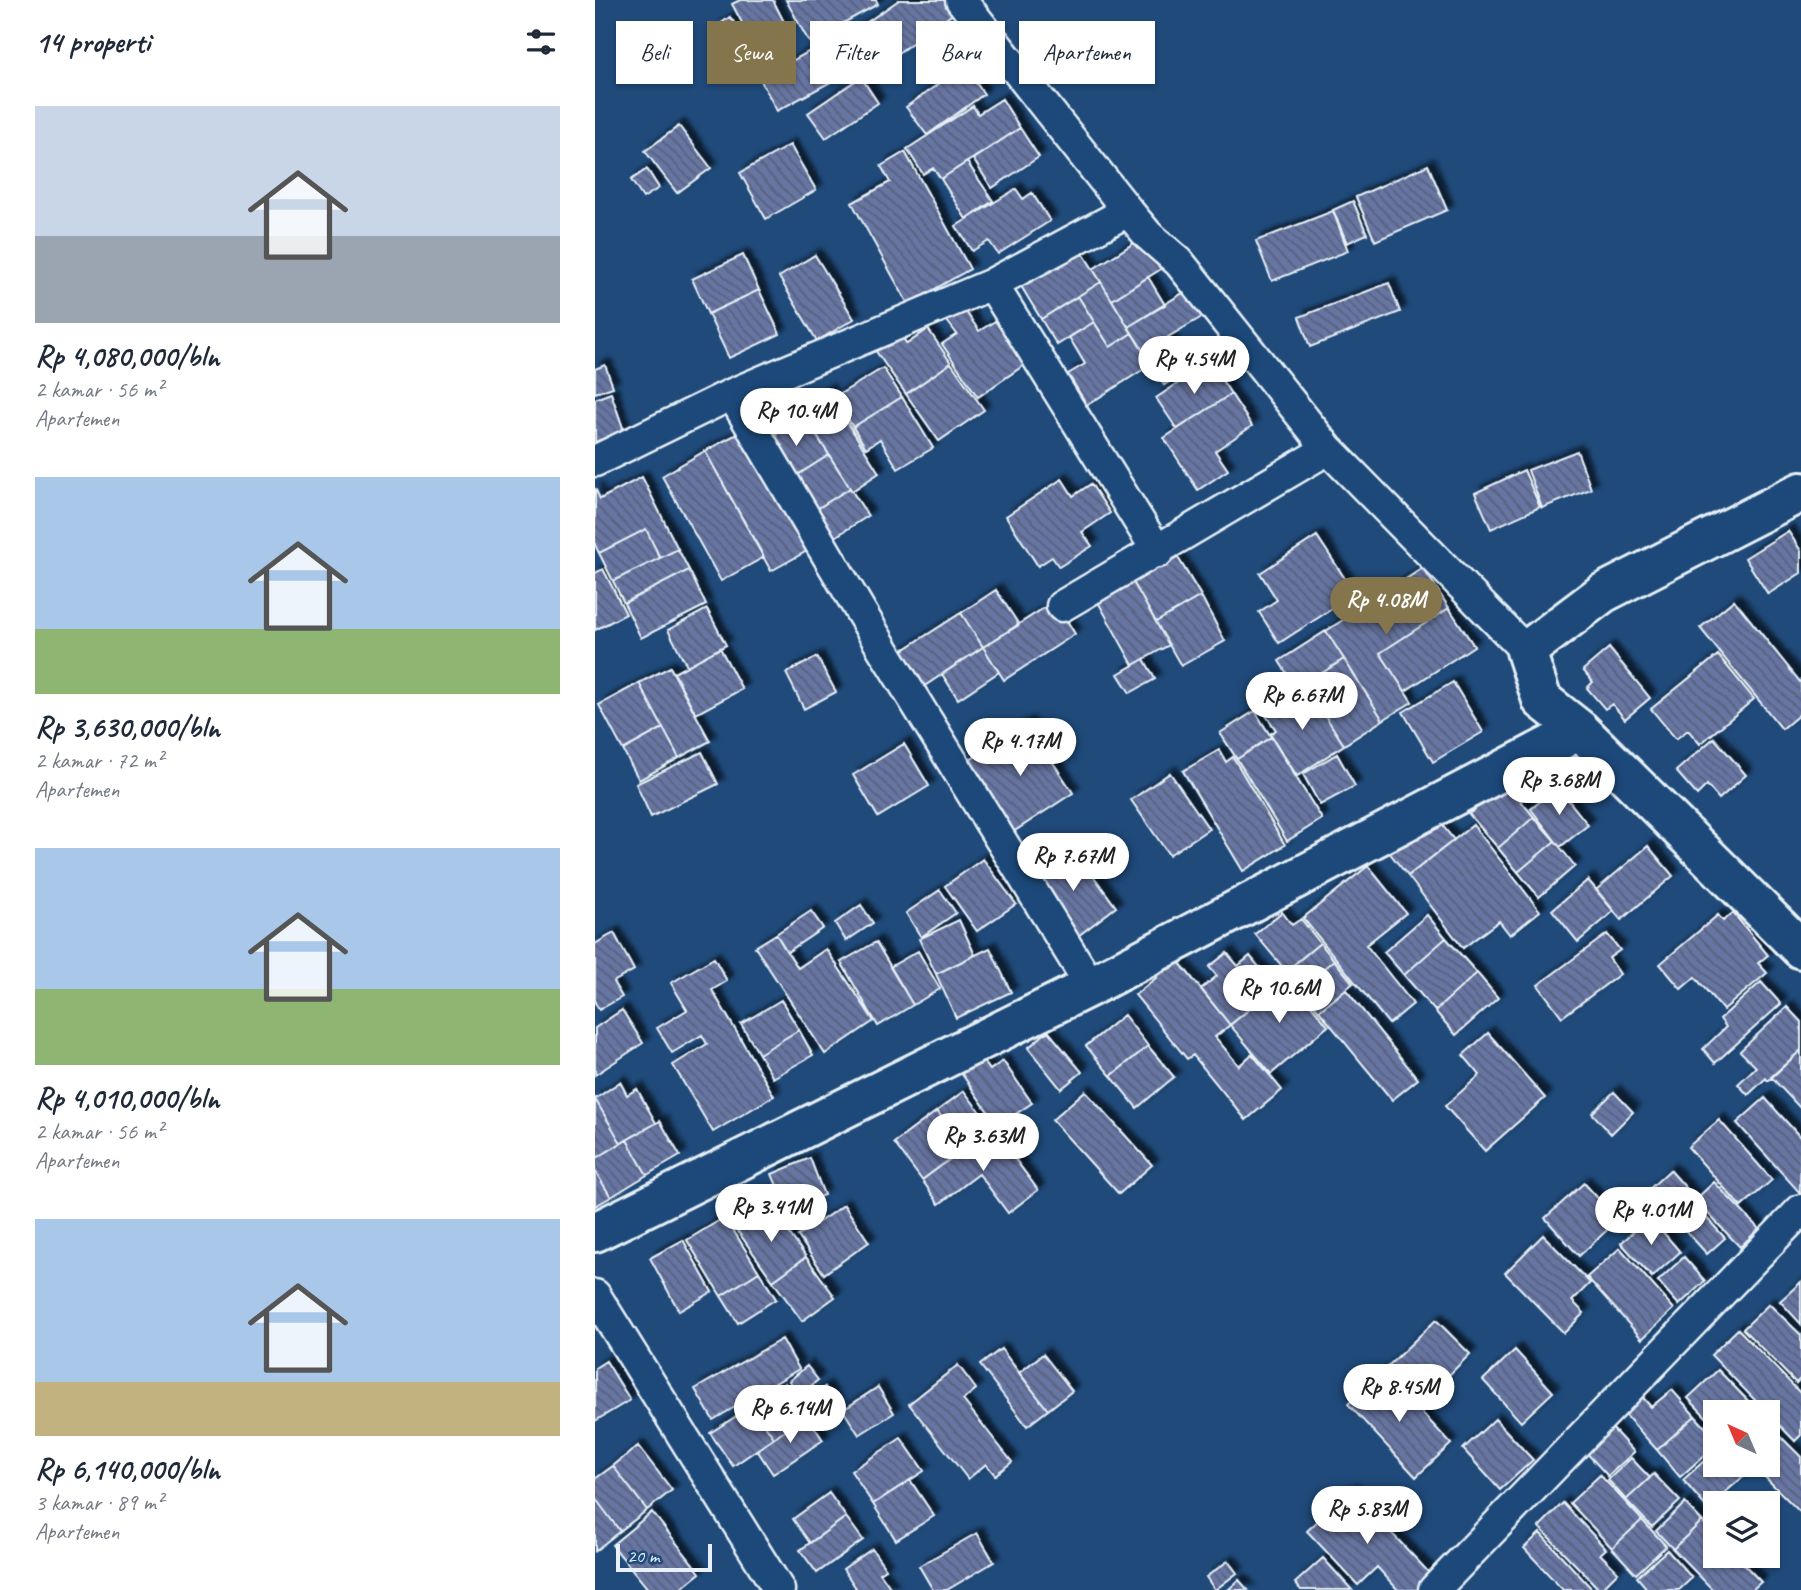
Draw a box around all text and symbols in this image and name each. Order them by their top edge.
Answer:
chip: Beli [616,21,693,84]
chip: Sewa [707,21,796,84]
chip: Filter [810,21,902,84]
chip: Baru [916,21,1005,84]
chip: Apartemen [1019,21,1155,84]
text: 14 properti [35,23,150,61]
icon: filters [522,23,560,61]
icon: home [235,152,361,278]
pin: Rp 4.54M [1122,336,1266,396]
text: Rp 4,080,000/bln [35,337,219,375]
text: Rp 4.54M [1154,344,1234,373]
text: 2 kamar · 56 m² [35,375,163,404]
pin: Rp 10.4M [724,388,868,448]
text: Rp 10.4M [756,396,836,425]
text: Apartemen [35,404,119,433]
icon: home [235,523,361,649]
pin: Rp 4.08M [1314,578,1458,637]
text: Rp 4.08M [1346,585,1426,614]
pin: Rp 6.67M [1230,672,1374,732]
text: Rp 6.67M [1262,680,1342,709]
text: Rp 3,630,000/bln [35,708,220,746]
pin: Rp 4.17M [948,718,1092,778]
text: Rp 4.17M [980,726,1060,755]
text: 2 kamar · 72 m² [35,746,163,775]
pin: Rp 3.68M [1487,758,1631,817]
text: Rp 3.68M [1519,765,1599,794]
text: Apartemen [35,775,119,804]
pin: Rp 7.67M [1001,834,1145,893]
text: Rp 7.67M [1033,841,1113,870]
icon: home [235,894,361,1020]
pin: Rp 10.6M [1207,965,1351,1025]
text: Rp 10.6M [1239,973,1319,1002]
text: Rp 4,010,000/bln [35,1079,219,1117]
pin: Rp 3.63M [911,1114,1055,1173]
text: 2 kamar · 56 m² [35,1117,163,1146]
text: Rp 3.63M [943,1121,1023,1150]
text: Apartemen [35,1146,119,1175]
pin: Rp 3.41M [699,1184,843,1244]
pin: Rp 4.01M [1579,1188,1723,1247]
text: Rp 3.41M [731,1192,811,1221]
text: Rp 4.01M [1611,1195,1691,1224]
icon: home [235,1265,361,1391]
pin: Rp 8.45M [1327,1364,1471,1424]
text: Rp 8.45M [1359,1372,1439,1401]
pin: Rp 6.14M [718,1386,862,1445]
text: Rp 6.14M [750,1393,830,1422]
north arrow [1703,1400,1780,1477]
map controls [1703,1400,1780,1568]
text: Rp 6,140,000/bln [35,1450,220,1488]
pin: Rp 5.83M [1295,1486,1439,1546]
text: 3 kamar · 89 m² [35,1488,163,1517]
button: layers [1703,1491,1780,1568]
text: Rp 5.83M [1327,1494,1407,1523]
text: Apartemen [35,1517,119,1546]
scale bar [616,1541,712,1573]
text: 20 m [627,1544,659,1568]

